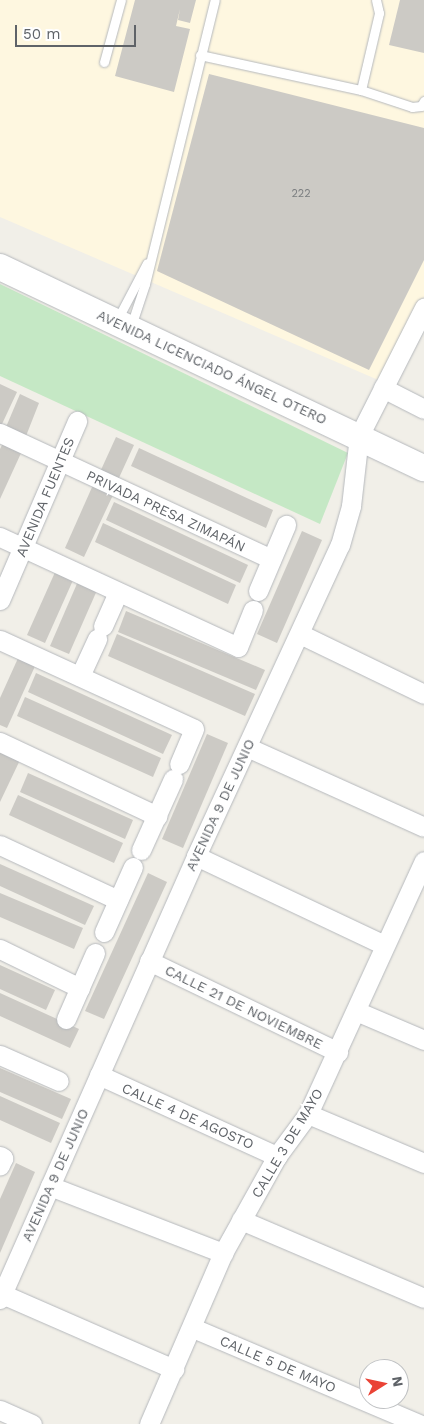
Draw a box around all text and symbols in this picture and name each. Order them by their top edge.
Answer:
scale bar [18,15,139,47]
text: 50 m [23,25,60,43]
house number: 222 [291,187,311,201]
street label: AVENIDA LICENCIADO ÁNGEL OTERO [94,306,330,428]
street label: AVENIDA FUENTES [12,435,78,559]
street label: PRIVADA PRESA ZIMAPÁN [83,467,249,555]
street label: AVENIDA 9 DE JUNIO [182,736,258,874]
street label: CALLE 21 DE NOVIEMBRE [162,961,326,1053]
street label: CALLE 4 DE AGOSTO [119,1079,257,1153]
street label: CALLE 3 DE MAYO [248,1085,326,1201]
street label: AVENIDA 9 DE JUNIO [18,1106,92,1244]
street label: CALLE 5 DE MAYO [217,1332,339,1396]
north arrow [359,1359,409,1409]
text: N [389,1375,407,1388]

